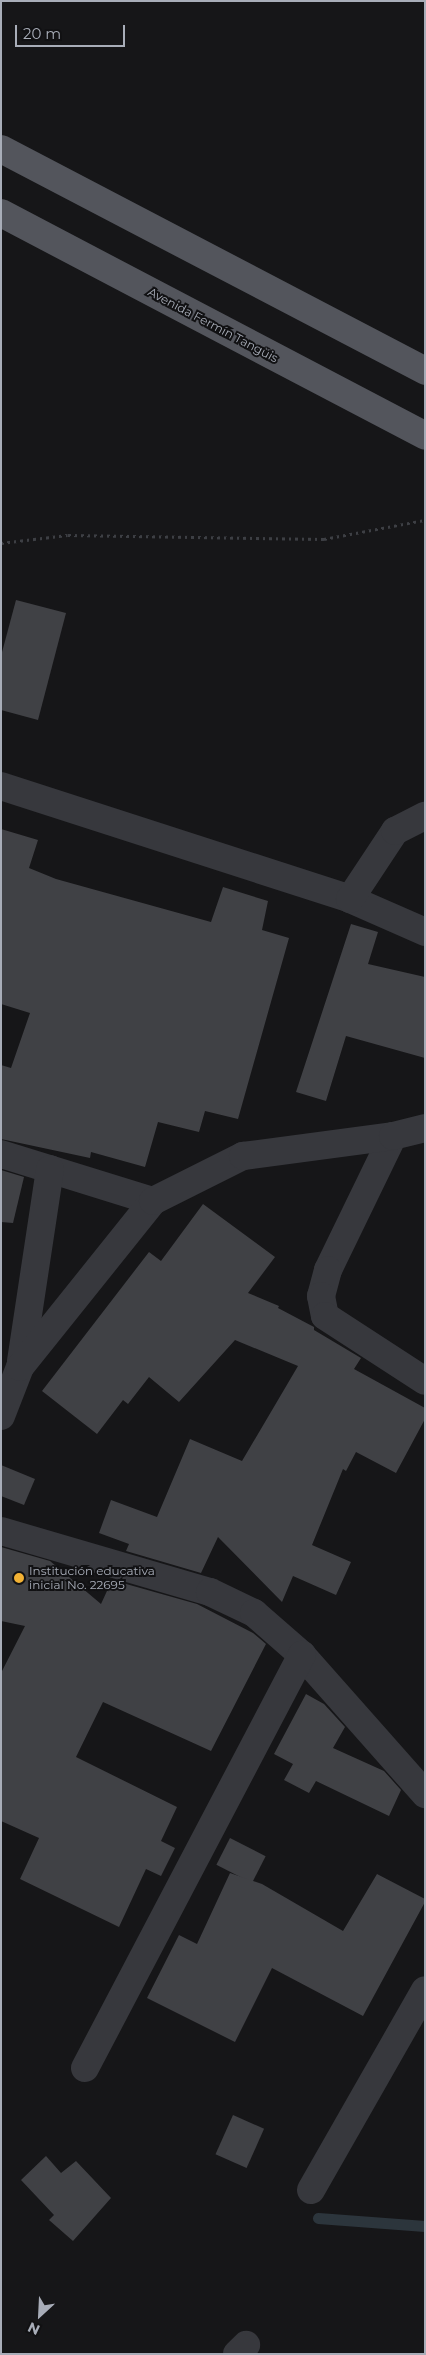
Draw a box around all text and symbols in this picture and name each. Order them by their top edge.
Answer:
scale bar [18,15,128,47]
text: 20 m [23,24,61,43]
street label: Avenida Fermín Tangüis [146,285,280,365]
place label: Institución educativa inicial No. 22695 [29,1564,155,1592]
marker: Institución educativa inicial No. 22695 [13,1572,25,1584]
north arrow [15,2290,65,2340]
text: N [25,2318,43,2339]

